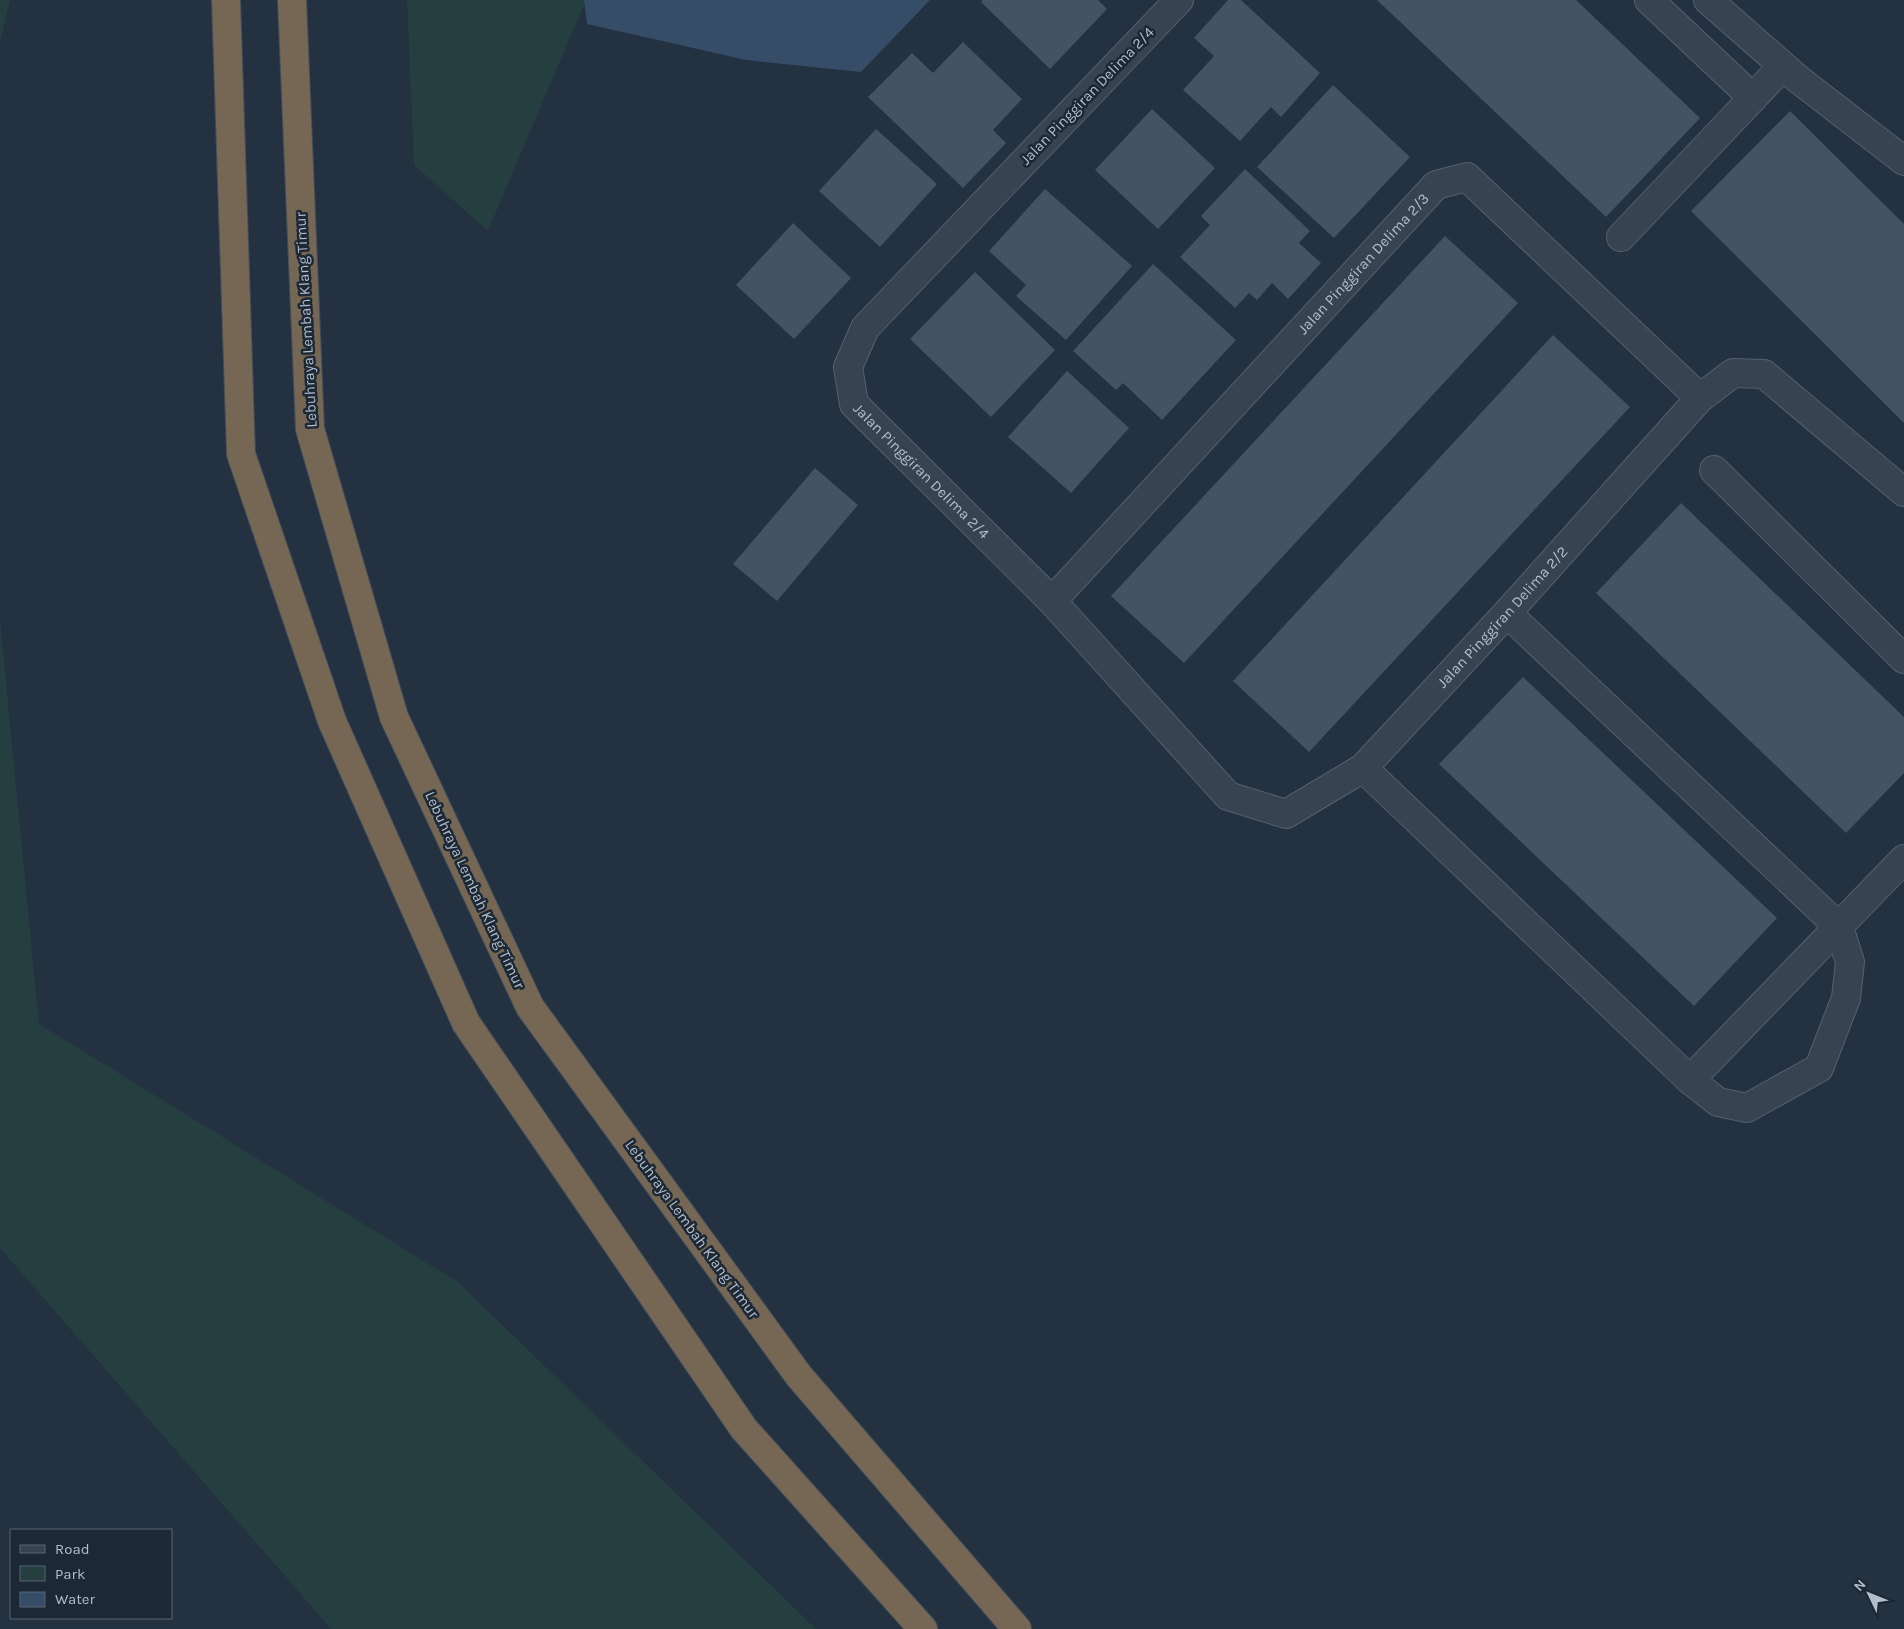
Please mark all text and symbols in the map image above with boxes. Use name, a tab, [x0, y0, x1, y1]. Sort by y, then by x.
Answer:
street label: Jalan Pinggiran Delima 2/4	[1016, 23, 1158, 169]
street label: Jalan Pinggiran Delima 2/3	[1294, 190, 1433, 338]
street label: Lebuhraya Lembah Klang Timur	[291, 211, 321, 428]
street label: Jalan Pinggiran Delima 2/4	[849, 399, 994, 543]
street label: Jalan Pinggiran Delima 2/2	[1433, 543, 1571, 691]
street label: Lebuhraya Lembah Klang Timur	[421, 788, 529, 992]
street label: Lebuhraya Lembah Klang Timur	[621, 1136, 763, 1322]
legend	[10, 1529, 172, 1619]
text: Road	[55, 1540, 90, 1558]
text: Park	[55, 1565, 85, 1583]
north arrow	[1844, 1569, 1894, 1619]
text: N	[1850, 1576, 1870, 1595]
text: Water	[55, 1590, 96, 1608]

